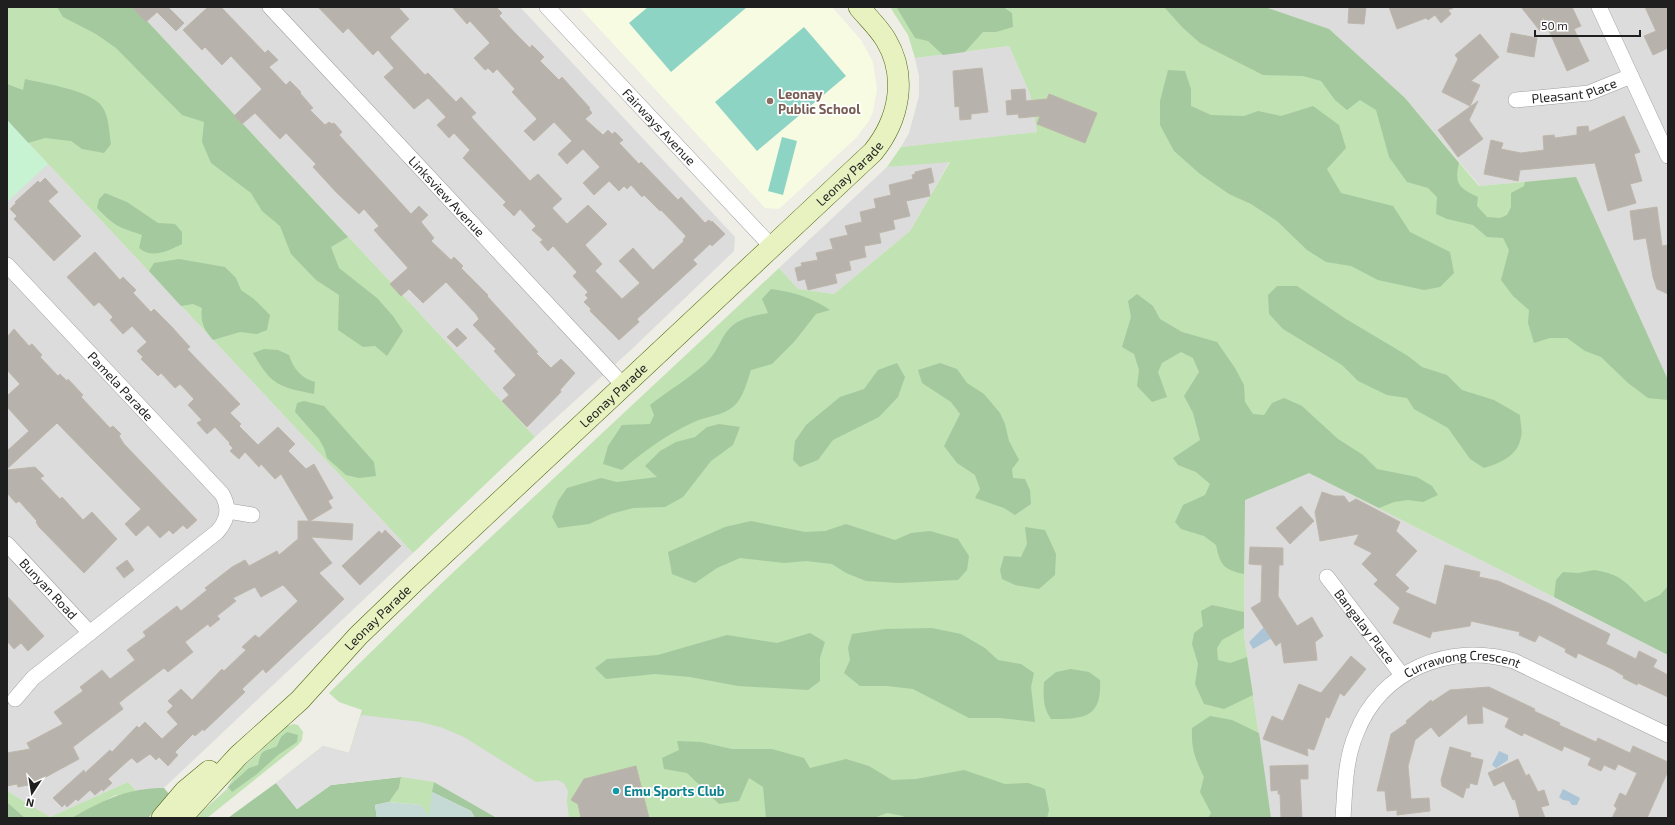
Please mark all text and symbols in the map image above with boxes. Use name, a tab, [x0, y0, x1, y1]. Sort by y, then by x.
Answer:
scale bar	[1535, 12, 1640, 38]
text: 50 m	[1541, 18, 1568, 32]
street label: Pleasant Place	[1531, 75, 1619, 106]
street label: Fairways Avenue	[619, 85, 699, 169]
place label: Leonay Public School	[778, 86, 861, 117]
marker: Leonay Public School	[765, 96, 775, 106]
street label: Leonay Parade	[813, 138, 886, 209]
street label: Linksview Avenue	[405, 153, 488, 240]
street label: Pamela Parade	[84, 348, 157, 424]
street label: Leonay Parade	[576, 360, 650, 431]
street label: Bunyan Road	[16, 555, 81, 622]
street label: Leonay Parade	[341, 581, 414, 654]
street label: Bangalay Place	[1331, 586, 1398, 667]
street label: Currawong Crescent	[1401, 647, 1524, 681]
north arrow	[12, 773, 52, 813]
place label: Emu Sports Club	[624, 783, 725, 799]
marker: Emu Sports Club	[611, 786, 621, 796]
text: N	[25, 796, 35, 810]

